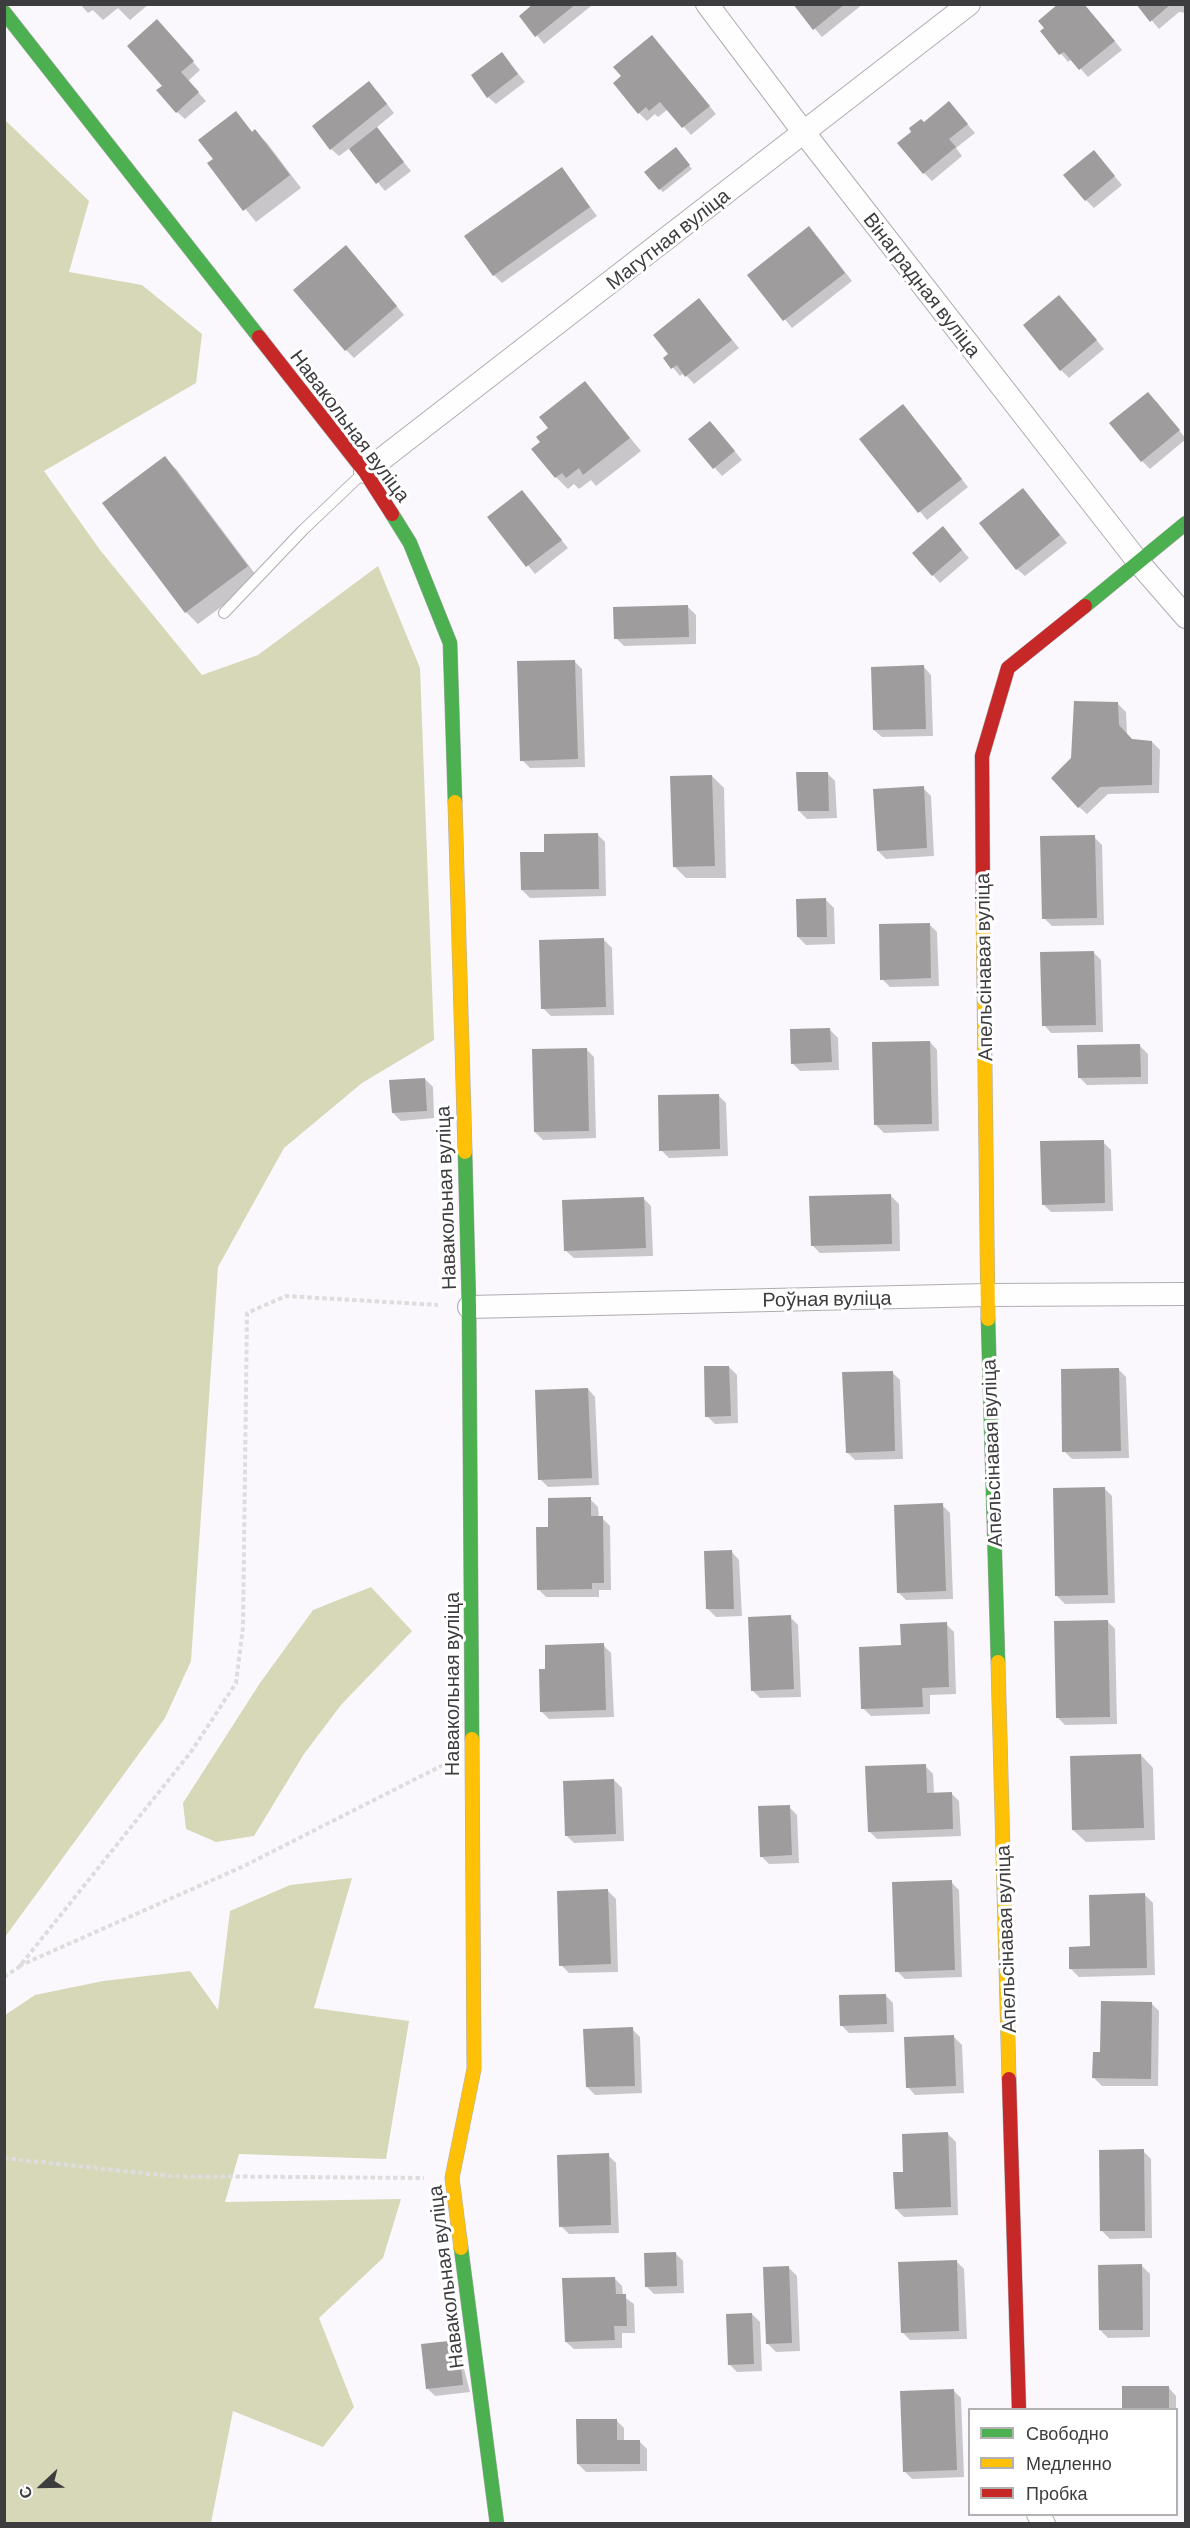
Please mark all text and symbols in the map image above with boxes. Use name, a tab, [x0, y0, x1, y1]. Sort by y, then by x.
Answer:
street label: Магутная вуліца	[602, 183, 734, 295]
street label: Вінаградная вуліца	[858, 208, 986, 362]
street label: Навакольная вуліца	[285, 345, 415, 507]
street label: Апельсінавая вуліца	[970, 873, 998, 1061]
street label: Навакольная вуліца	[431, 1106, 461, 1290]
street label: Роўная вуліца	[762, 1286, 892, 1312]
street label: Апельсінавая вуліца	[977, 1359, 1007, 1547]
street label: Навакольная вуліца	[440, 1592, 464, 1776]
street label: Апельсінавая вуліца	[991, 1845, 1021, 2033]
street label: Навакольная вуліца	[423, 2184, 469, 2370]
legend	[968, 2408, 1178, 2516]
text: Свободно	[1026, 2422, 1109, 2444]
text: Медленно	[1026, 2452, 1112, 2474]
north arrow	[12, 2456, 72, 2516]
text: Пробка	[1026, 2482, 1088, 2504]
text: С	[14, 2484, 36, 2502]

